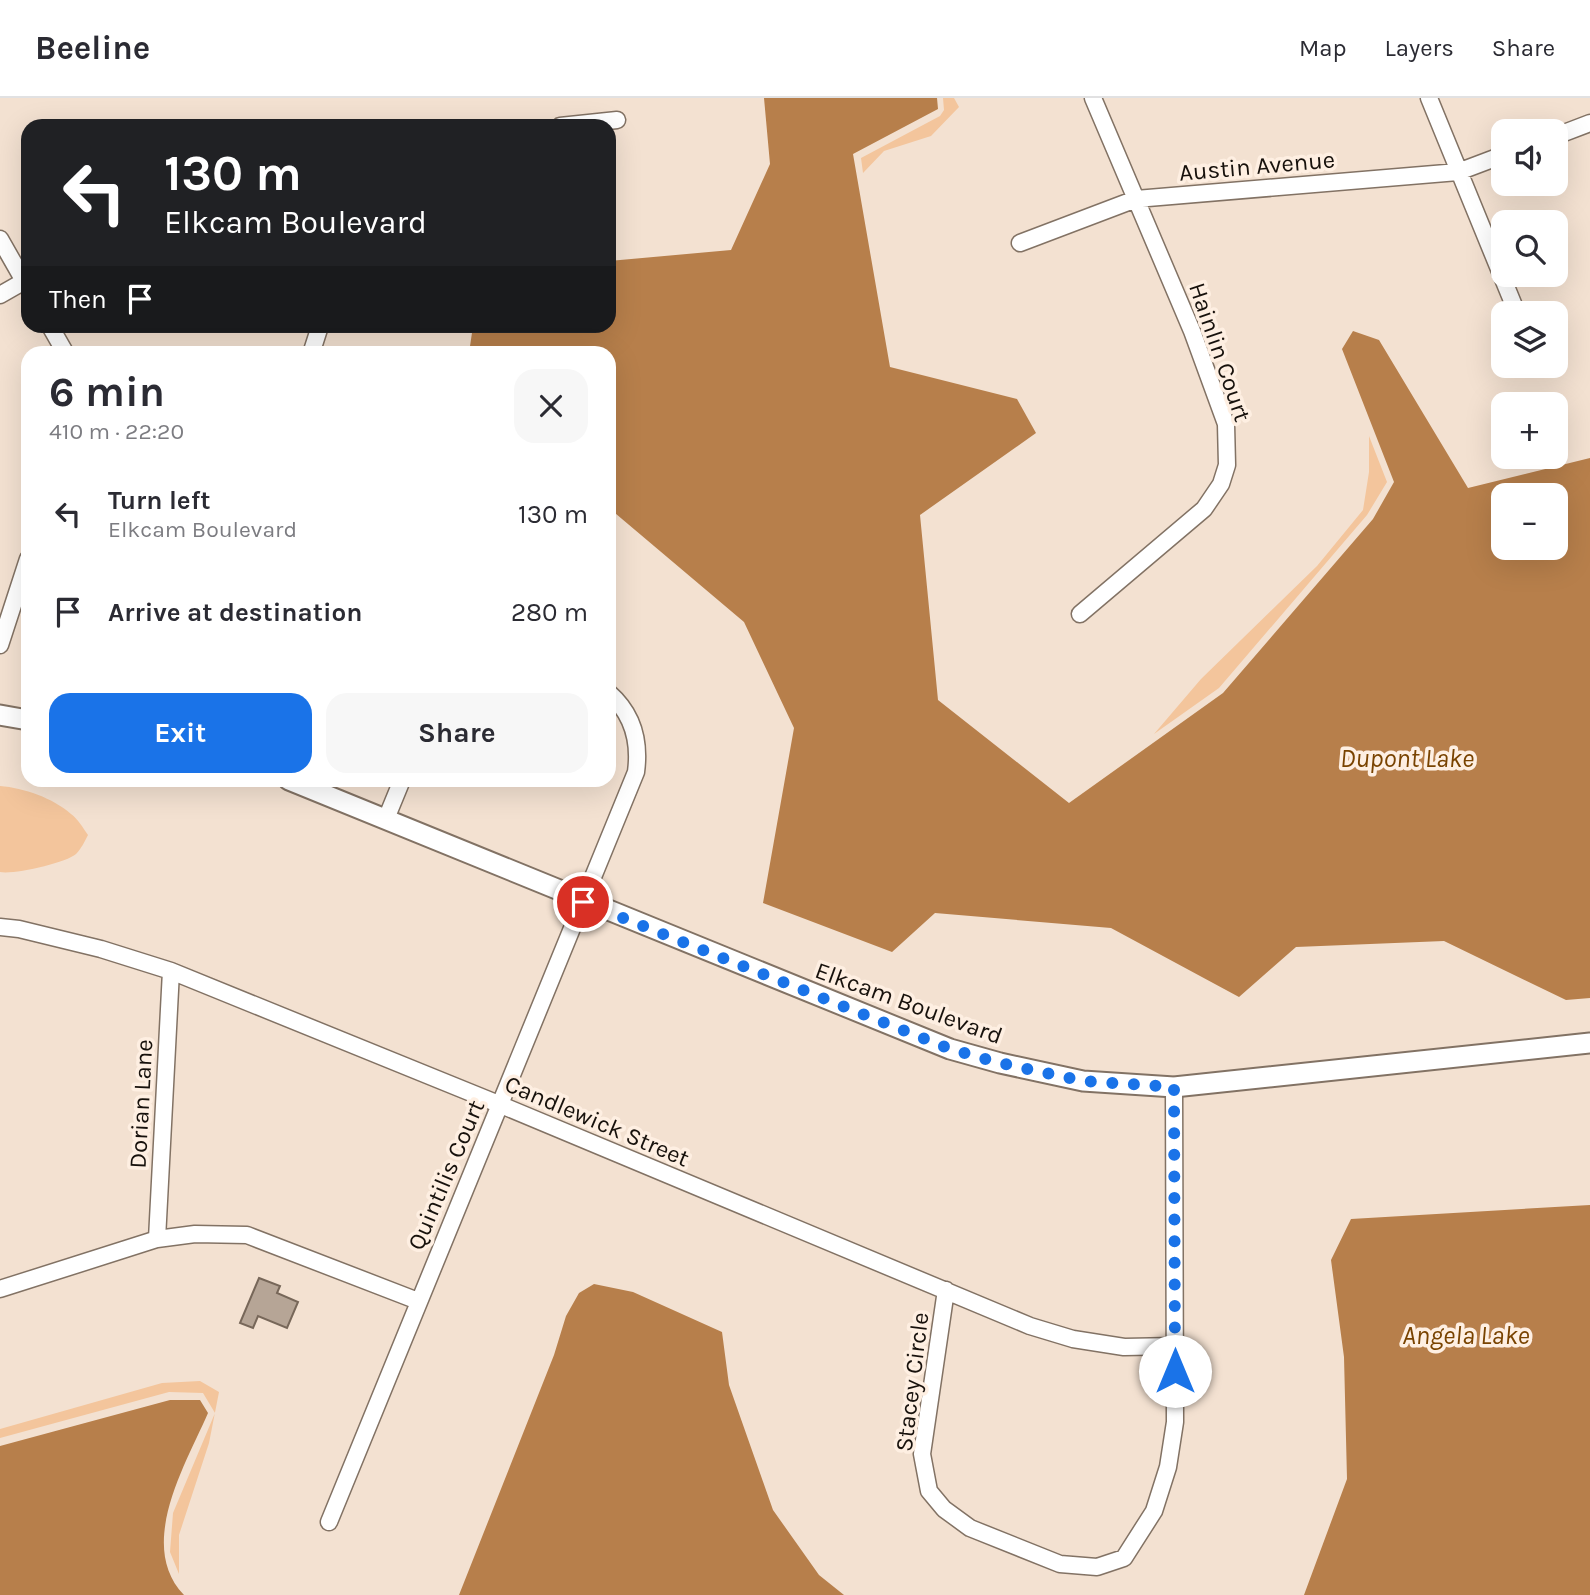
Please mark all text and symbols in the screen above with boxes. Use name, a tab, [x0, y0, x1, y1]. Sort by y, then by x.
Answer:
text: Beeline	[35, 29, 150, 67]
text: Map	[1299, 34, 1347, 62]
text: Layers	[1385, 34, 1454, 62]
text: Share	[1492, 34, 1555, 62]
map controls	[1491, 119, 1568, 560]
button: sound	[1491, 119, 1568, 196]
text: 130 m	[164, 145, 302, 202]
street label: Austin Avenue	[1178, 145, 1336, 187]
icon: left	[49, 147, 140, 238]
text: Elkcam Boulevard	[164, 204, 427, 241]
button: search	[1491, 210, 1568, 287]
street label: Hainlin Court	[1183, 279, 1257, 425]
icon: arrive	[121, 280, 159, 318]
text: Then	[49, 284, 107, 315]
button: layers	[1491, 301, 1568, 378]
text: 6 min	[49, 367, 165, 417]
button: close	[514, 369, 588, 443]
button: +	[1491, 392, 1568, 469]
text: 410 m · 22:20	[49, 418, 184, 445]
button: −	[1491, 483, 1568, 560]
text: Turn left	[108, 485, 210, 516]
icon: left	[49, 495, 87, 533]
text: 130 m	[518, 499, 588, 530]
text: Elkcam Boulevard	[108, 516, 297, 543]
icon: arrive	[49, 593, 87, 631]
text: Arrive at destination	[108, 597, 362, 628]
text: 280 m	[511, 597, 588, 628]
button: Exit	[49, 693, 312, 773]
button: Share	[326, 693, 588, 773]
water label: Dupont Lake	[1340, 743, 1474, 774]
pin	[553, 872, 613, 932]
icon: arrive	[564, 883, 602, 921]
street label: Elkcam Boulevard	[812, 956, 1006, 1050]
street label: Dorian Lane	[124, 1039, 158, 1169]
street label: Candlewick Street	[501, 1069, 693, 1173]
street label: Quintilis Court	[402, 1096, 490, 1254]
street label: Stacey Circle	[890, 1311, 934, 1453]
water label: Angela Lake	[1402, 1320, 1530, 1351]
position arrow	[1138, 1334, 1212, 1408]

